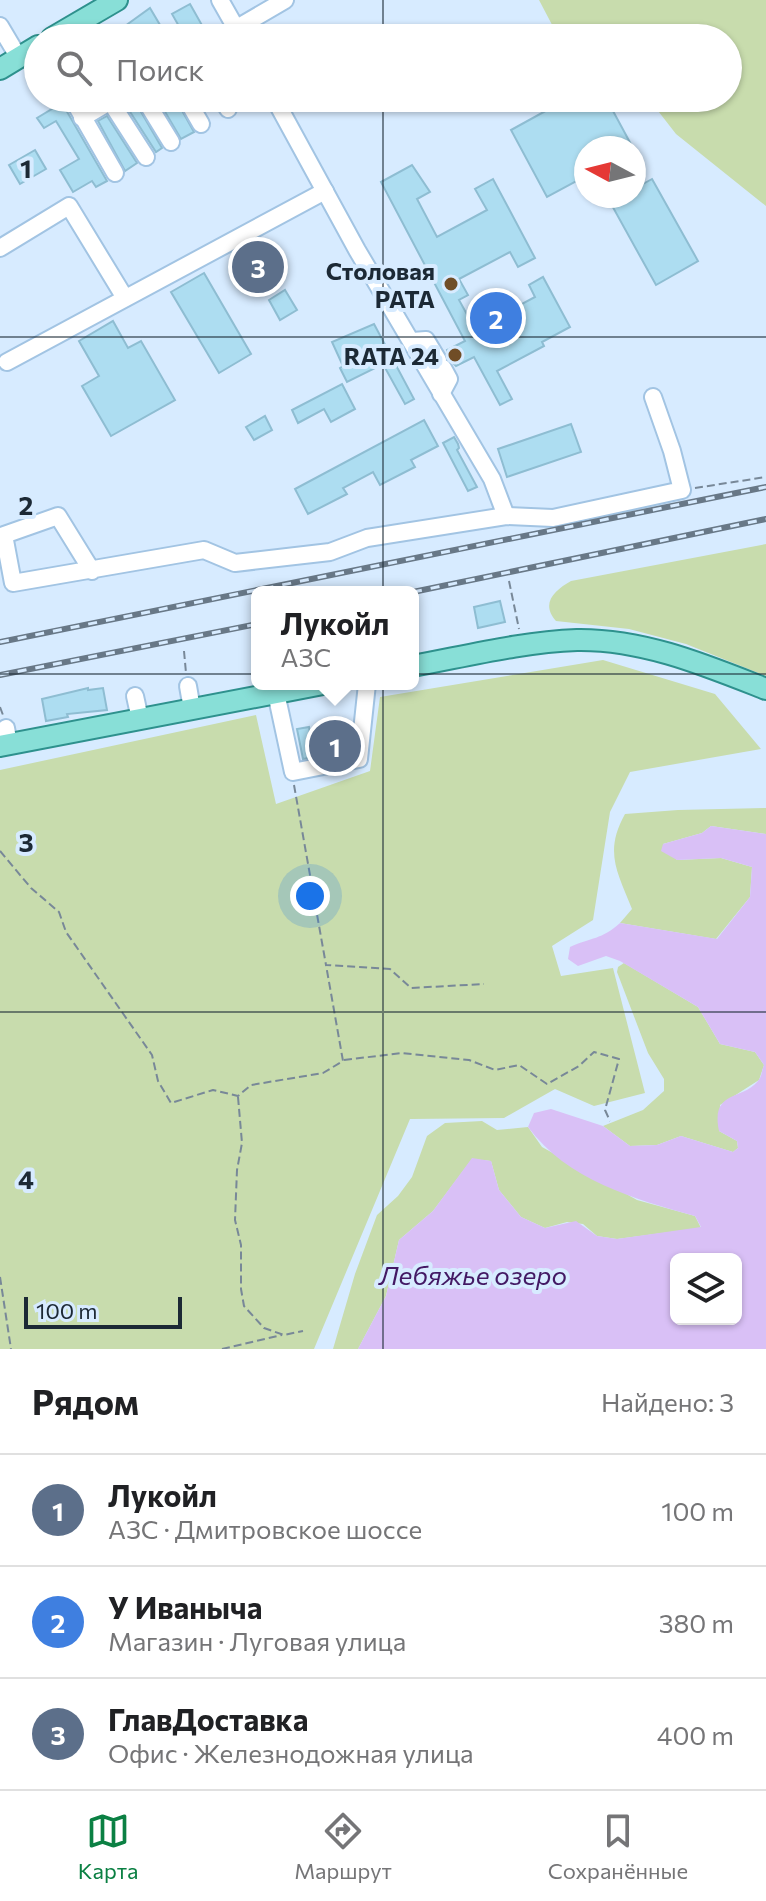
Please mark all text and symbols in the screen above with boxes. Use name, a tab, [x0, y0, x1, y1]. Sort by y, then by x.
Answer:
search box	[24, 24, 742, 112]
icon: search	[52, 46, 96, 90]
text: Поиск	[116, 50, 204, 87]
north arrow	[574, 136, 646, 208]
text: 1	[20, 152, 32, 183]
pin: 3	[232, 237, 284, 297]
place label: Столовая РАТА	[326, 256, 435, 313]
marker: Столовая РАТА	[442, 275, 460, 293]
pin: 2	[470, 288, 522, 348]
place label: RATA 24	[344, 341, 439, 370]
marker: RATA 24	[446, 346, 464, 364]
text: 2	[19, 489, 33, 520]
popup	[251, 586, 419, 690]
text: Лукойл	[281, 604, 389, 641]
text: АЗС	[281, 641, 331, 672]
pin: 1	[309, 716, 361, 776]
text: 3	[18, 826, 34, 857]
your location	[290, 876, 330, 916]
text: 4	[18, 1163, 34, 1194]
map controls	[670, 1253, 742, 1325]
button: layers	[670, 1253, 742, 1325]
water label: Лебяжье озеро	[378, 1259, 567, 1290]
scale bar	[24, 1293, 182, 1329]
text: 100 m	[36, 1297, 98, 1324]
text: Рядом	[32, 1380, 139, 1422]
text: Найдено: 3	[601, 1386, 734, 1417]
text: Лукойл	[108, 1476, 217, 1513]
text: 1	[52, 1495, 64, 1526]
text: 100 m	[661, 1495, 734, 1526]
text: АЗС · Дмитровское шоссе	[108, 1513, 422, 1544]
text: У Иваныча	[108, 1588, 262, 1625]
text: 2	[51, 1607, 65, 1638]
text: 380 m	[659, 1607, 734, 1638]
text: Магазин · Луговая улица	[108, 1625, 406, 1656]
text: ГлавДоставка	[108, 1700, 308, 1737]
text: 3	[50, 1719, 66, 1750]
text: 400 m	[657, 1719, 734, 1750]
text: Офис · Железнодожная улица	[108, 1737, 474, 1768]
tab: Карта	[78, 1809, 139, 1884]
tab: Маршрут	[294, 1809, 392, 1884]
tab: Сохранённые	[548, 1809, 688, 1884]

